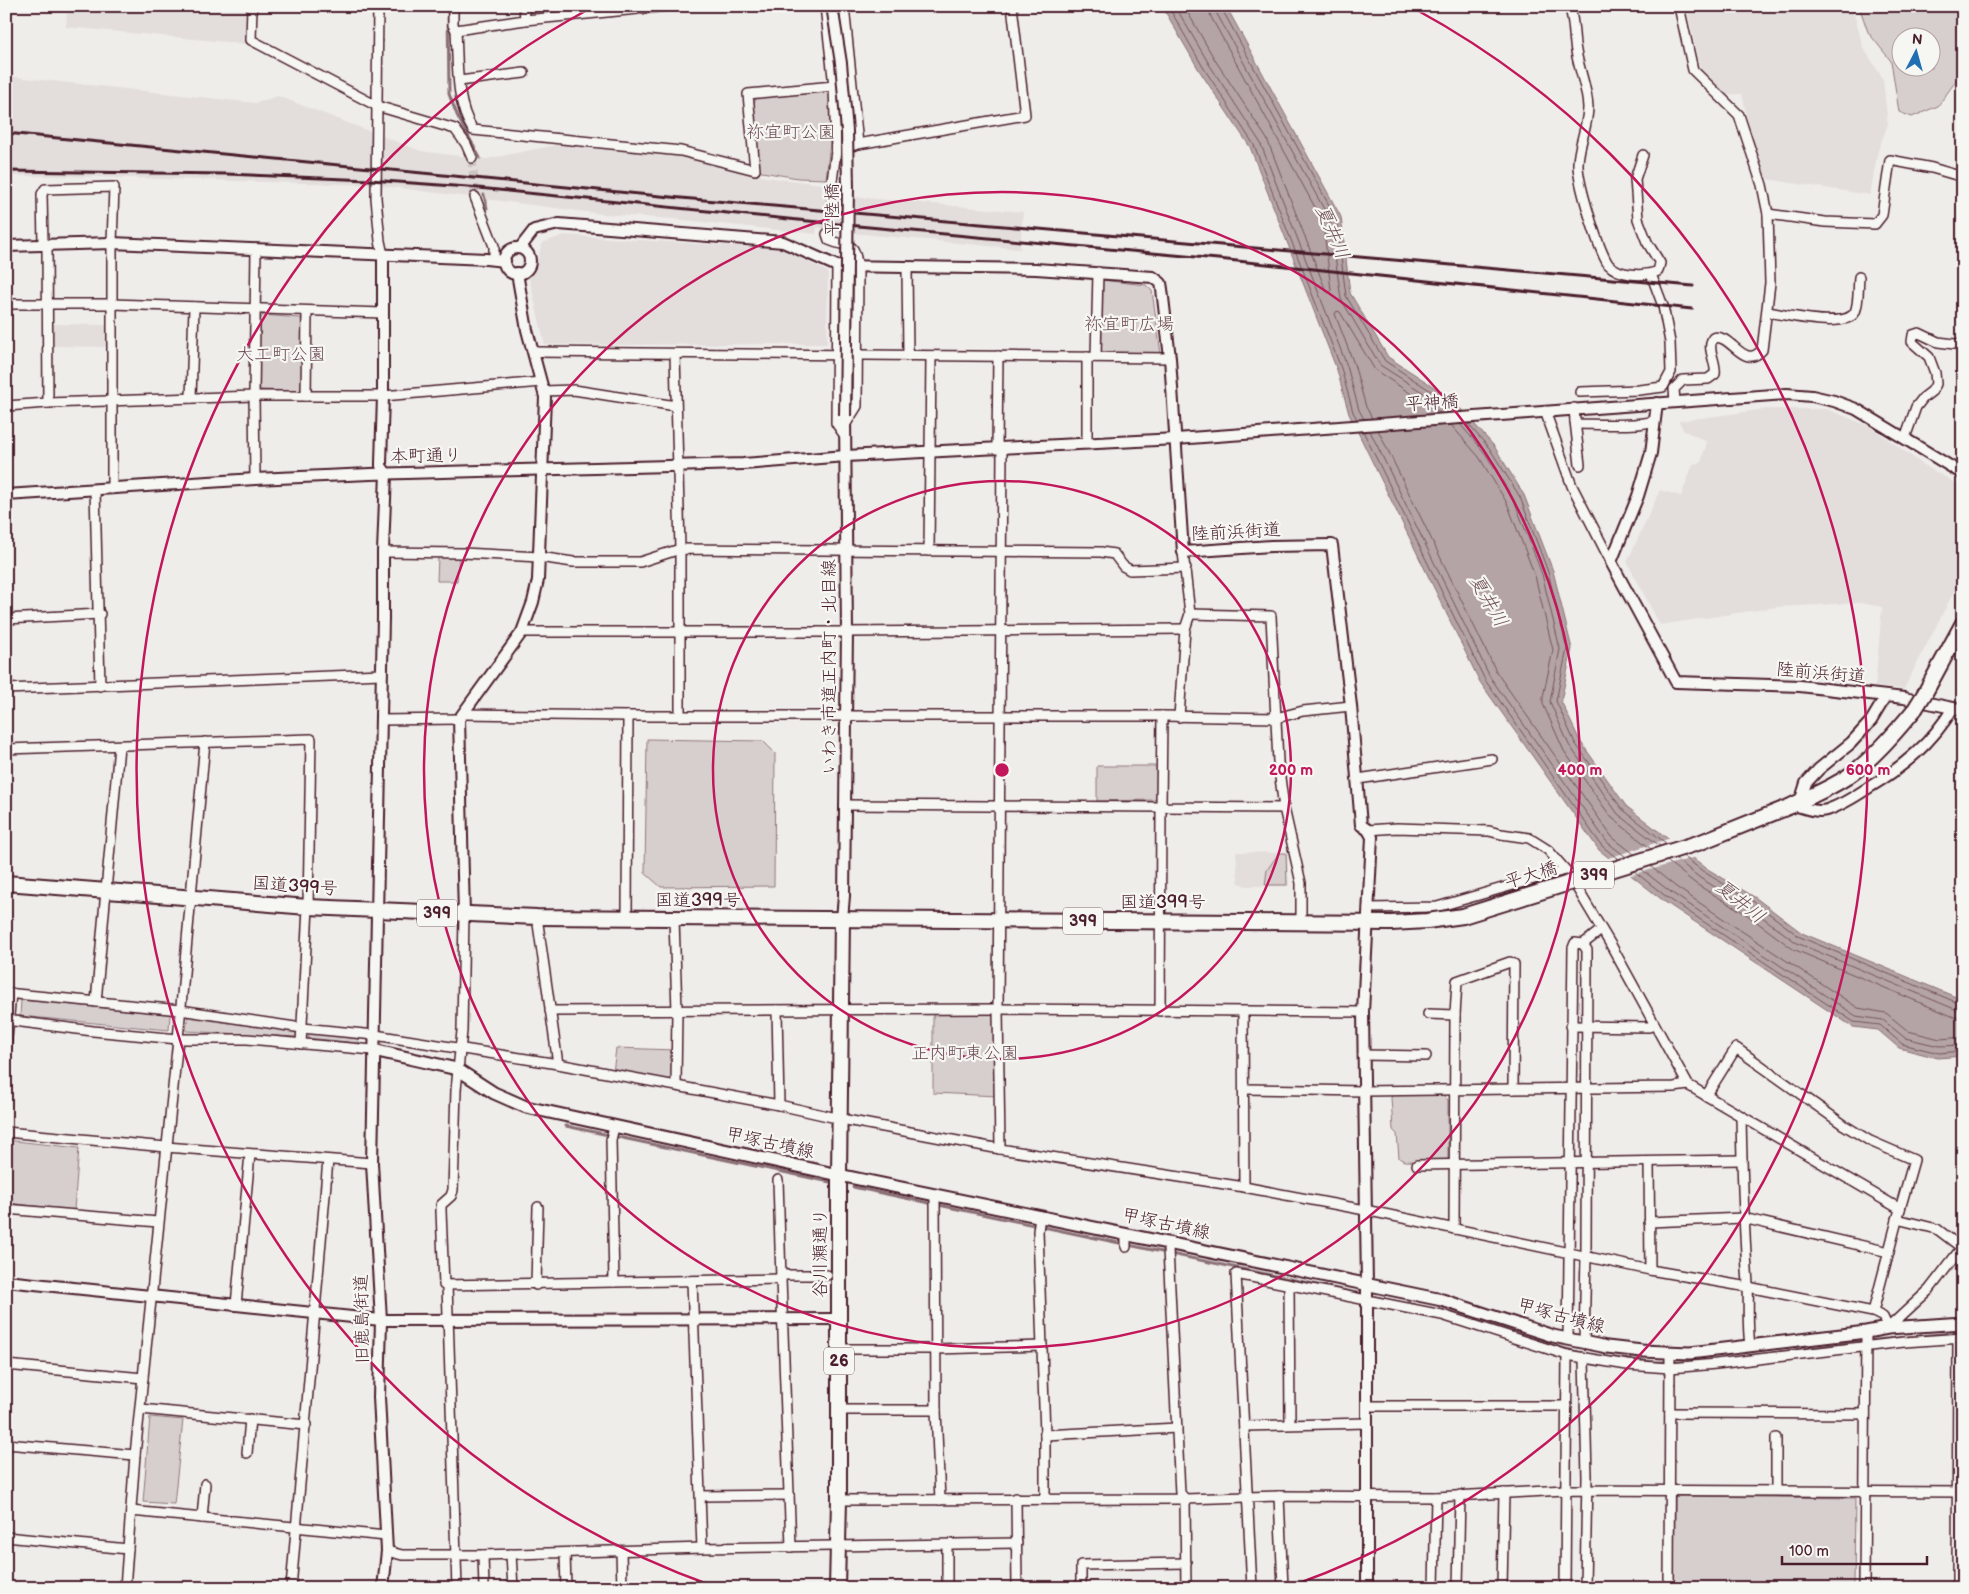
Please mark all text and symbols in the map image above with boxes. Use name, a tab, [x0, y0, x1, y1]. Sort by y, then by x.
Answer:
north arrow	[1892, 28, 1942, 78]
text: N	[1911, 31, 1923, 49]
park label: 祢宜町公園	[746, 122, 836, 143]
street label: 平陸橋	[822, 183, 843, 237]
water label: 夏井川	[1310, 201, 1354, 263]
park label: 祢宜町広場	[1084, 314, 1174, 335]
park label: 大工町公園	[236, 344, 326, 365]
street label: 平神橋	[1404, 391, 1460, 415]
street label: 本町通り	[390, 445, 462, 467]
street label: 陸前浜街道	[1191, 519, 1281, 545]
street label: いわき市道正内町・北目線	[819, 559, 840, 775]
water label: 夏井川	[1464, 571, 1512, 631]
street label: 陸前浜街道	[1775, 659, 1867, 687]
centre of rings	[993, 761, 1011, 779]
text: 200 m	[1269, 761, 1313, 780]
text: 400 m	[1558, 761, 1602, 780]
text: 600 m	[1846, 761, 1891, 780]
street label: 平大橋	[1502, 857, 1560, 893]
road number: 399	[1574, 862, 1614, 888]
street label: 国道399号	[251, 873, 339, 899]
water label: 夏井川	[1711, 875, 1769, 929]
street label: 国道399号	[655, 890, 741, 911]
street label: 国道399号	[1120, 892, 1206, 913]
road number: 399	[417, 900, 457, 926]
road number: 399	[1063, 908, 1103, 934]
park label: 正内町東公園	[911, 1043, 1019, 1064]
street label: 甲塚古墳線	[724, 1123, 816, 1163]
street label: 甲塚古墳線	[1120, 1204, 1212, 1244]
street label: 谷川瀬通り	[810, 1208, 831, 1298]
street label: 旧鹿島街道	[351, 1274, 373, 1364]
street label: 甲塚古墳線	[1515, 1294, 1607, 1338]
road number: 26	[824, 1348, 854, 1374]
scale bar	[1782, 1534, 1926, 1566]
text: 100 m	[1789, 1542, 1829, 1561]

